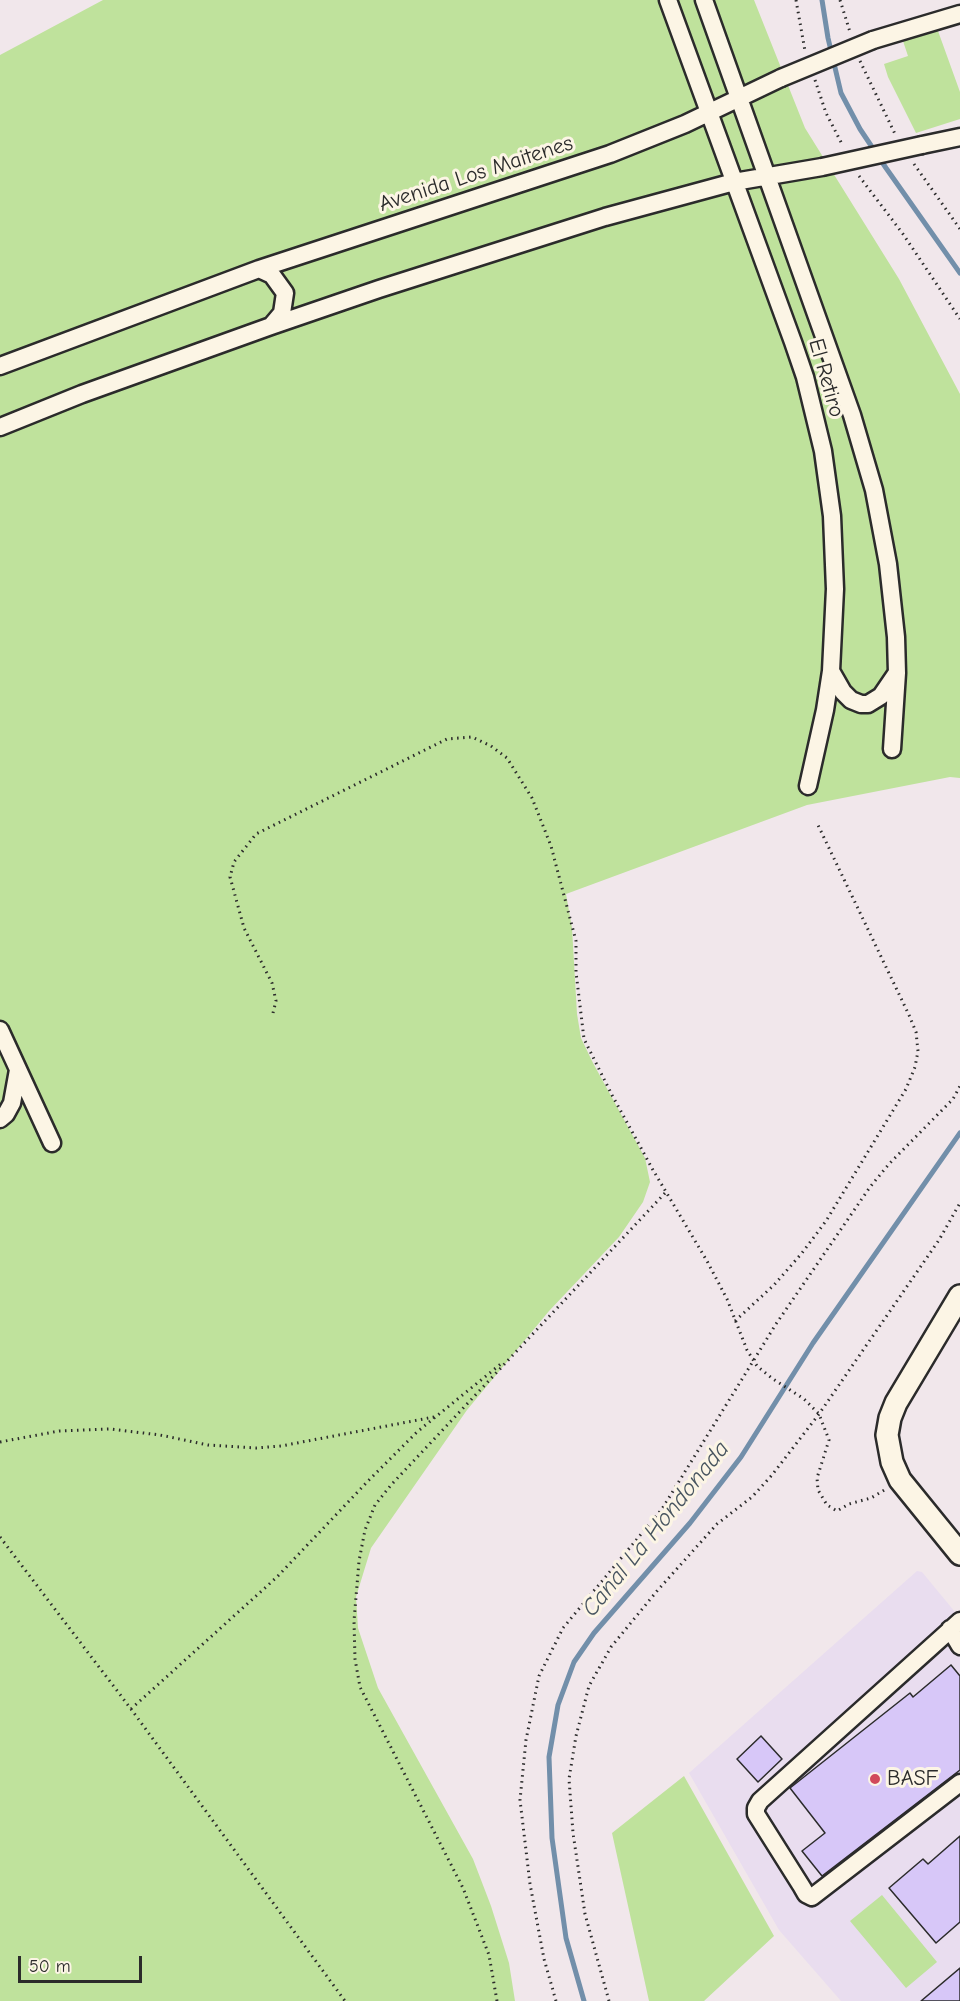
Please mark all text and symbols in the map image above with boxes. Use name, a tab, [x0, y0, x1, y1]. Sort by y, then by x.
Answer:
street label: Avenida Los Maitenes	[376, 130, 576, 218]
street label: El Retiro	[802, 336, 850, 420]
water label: Canal La Hondonada	[576, 1435, 736, 1623]
place label: BASF	[887, 1766, 938, 1792]
marker: BASF	[868, 1772, 882, 1786]
scale bar	[21, 1944, 146, 1982]
text: 50 m	[29, 1956, 71, 1977]

